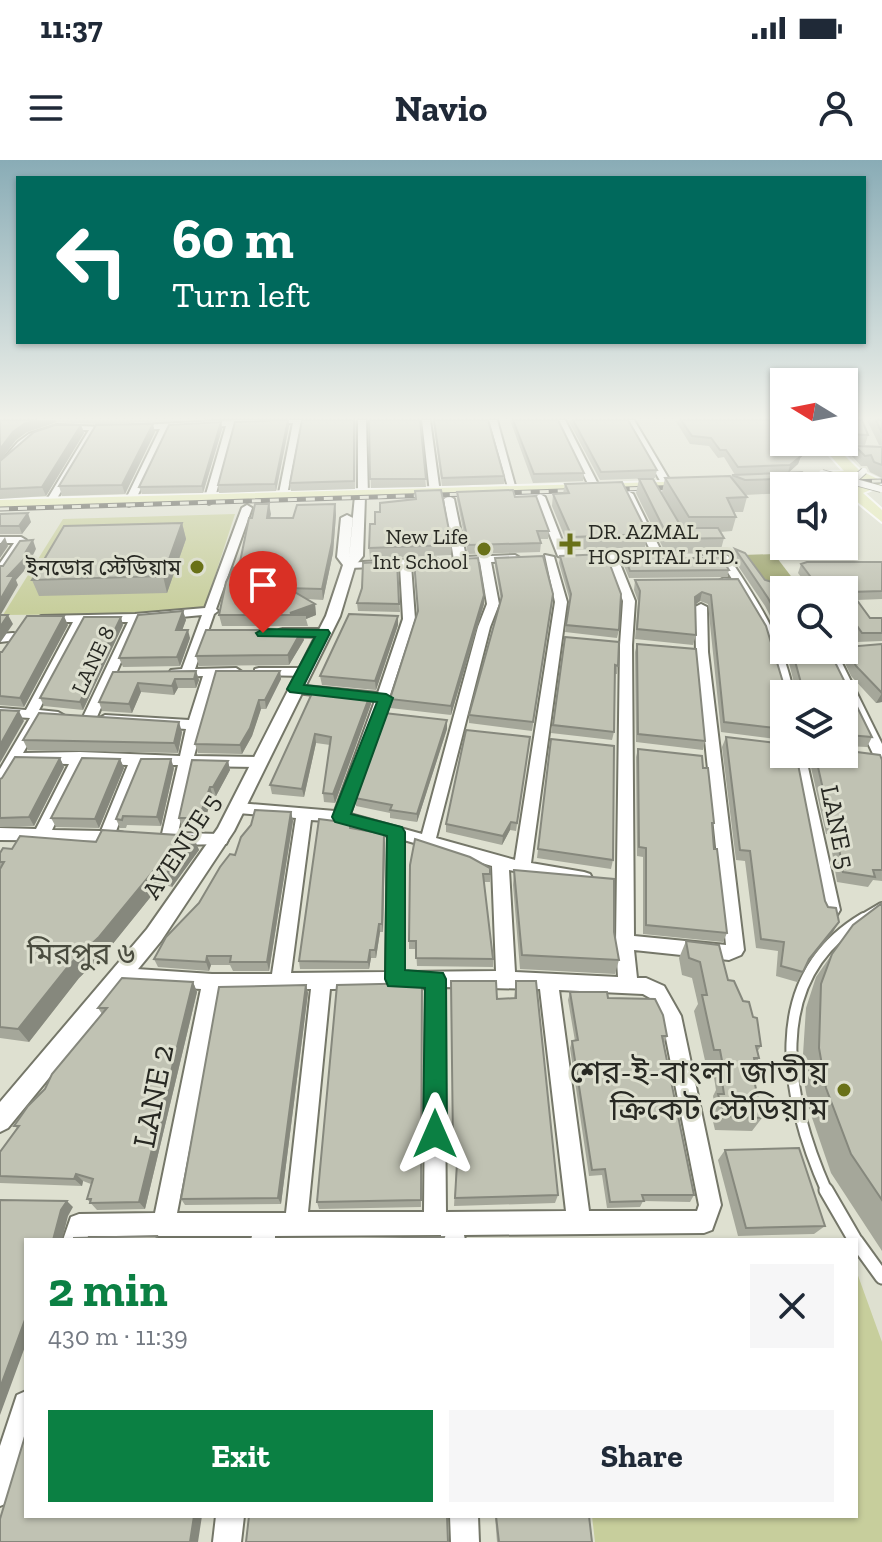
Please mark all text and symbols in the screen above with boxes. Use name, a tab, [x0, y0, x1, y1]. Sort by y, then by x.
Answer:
text: 11:37	[40, 10, 103, 46]
icon: menu	[24, 86, 68, 130]
icon: person	[814, 86, 858, 130]
text: Navio	[395, 87, 487, 130]
text: 60 m	[172, 205, 294, 272]
icon: left	[40, 208, 144, 312]
text: Turn left	[172, 273, 310, 316]
north arrow	[770, 368, 858, 456]
map controls	[770, 368, 858, 768]
button: sound	[770, 472, 858, 560]
place label: DR. AZMAL HOSPITAL LTD.	[588, 518, 739, 570]
place label: New Life Int School	[373, 523, 468, 575]
marker: DR. AZMAL HOSPITAL LTD.	[559, 533, 581, 555]
marker: New Life Int School	[475, 540, 493, 558]
pin	[229, 551, 297, 633]
place label: ইনডোর স্টেডিয়াম	[25, 554, 182, 581]
marker: ইনডোর স্টেডিয়াম	[188, 558, 206, 576]
icon: arrive	[241, 563, 285, 607]
button: search	[770, 576, 858, 664]
street label: LANE 8	[65, 622, 121, 698]
button: layers	[770, 680, 858, 768]
street label: LANE 5	[814, 782, 862, 872]
street label: AVENUE 5	[135, 787, 227, 905]
district label: মিরপুর ৬	[26, 936, 135, 972]
street label: LANE 2	[124, 1041, 182, 1151]
place label: শের-ই-বাংলা জাতীয় ক্রিকেট স্টেডিয়াম	[569, 1053, 829, 1128]
marker: শের-ই-বাংলা জাতীয় ক্রিকেট স্টেডিয়াম	[835, 1081, 853, 1099]
position arrow	[393, 1092, 477, 1176]
text: 2 min	[48, 1261, 168, 1318]
button: close	[750, 1264, 834, 1348]
text: 430 m · 11:39	[48, 1320, 188, 1352]
button: Exit	[48, 1410, 433, 1502]
button: Share	[449, 1410, 834, 1502]

